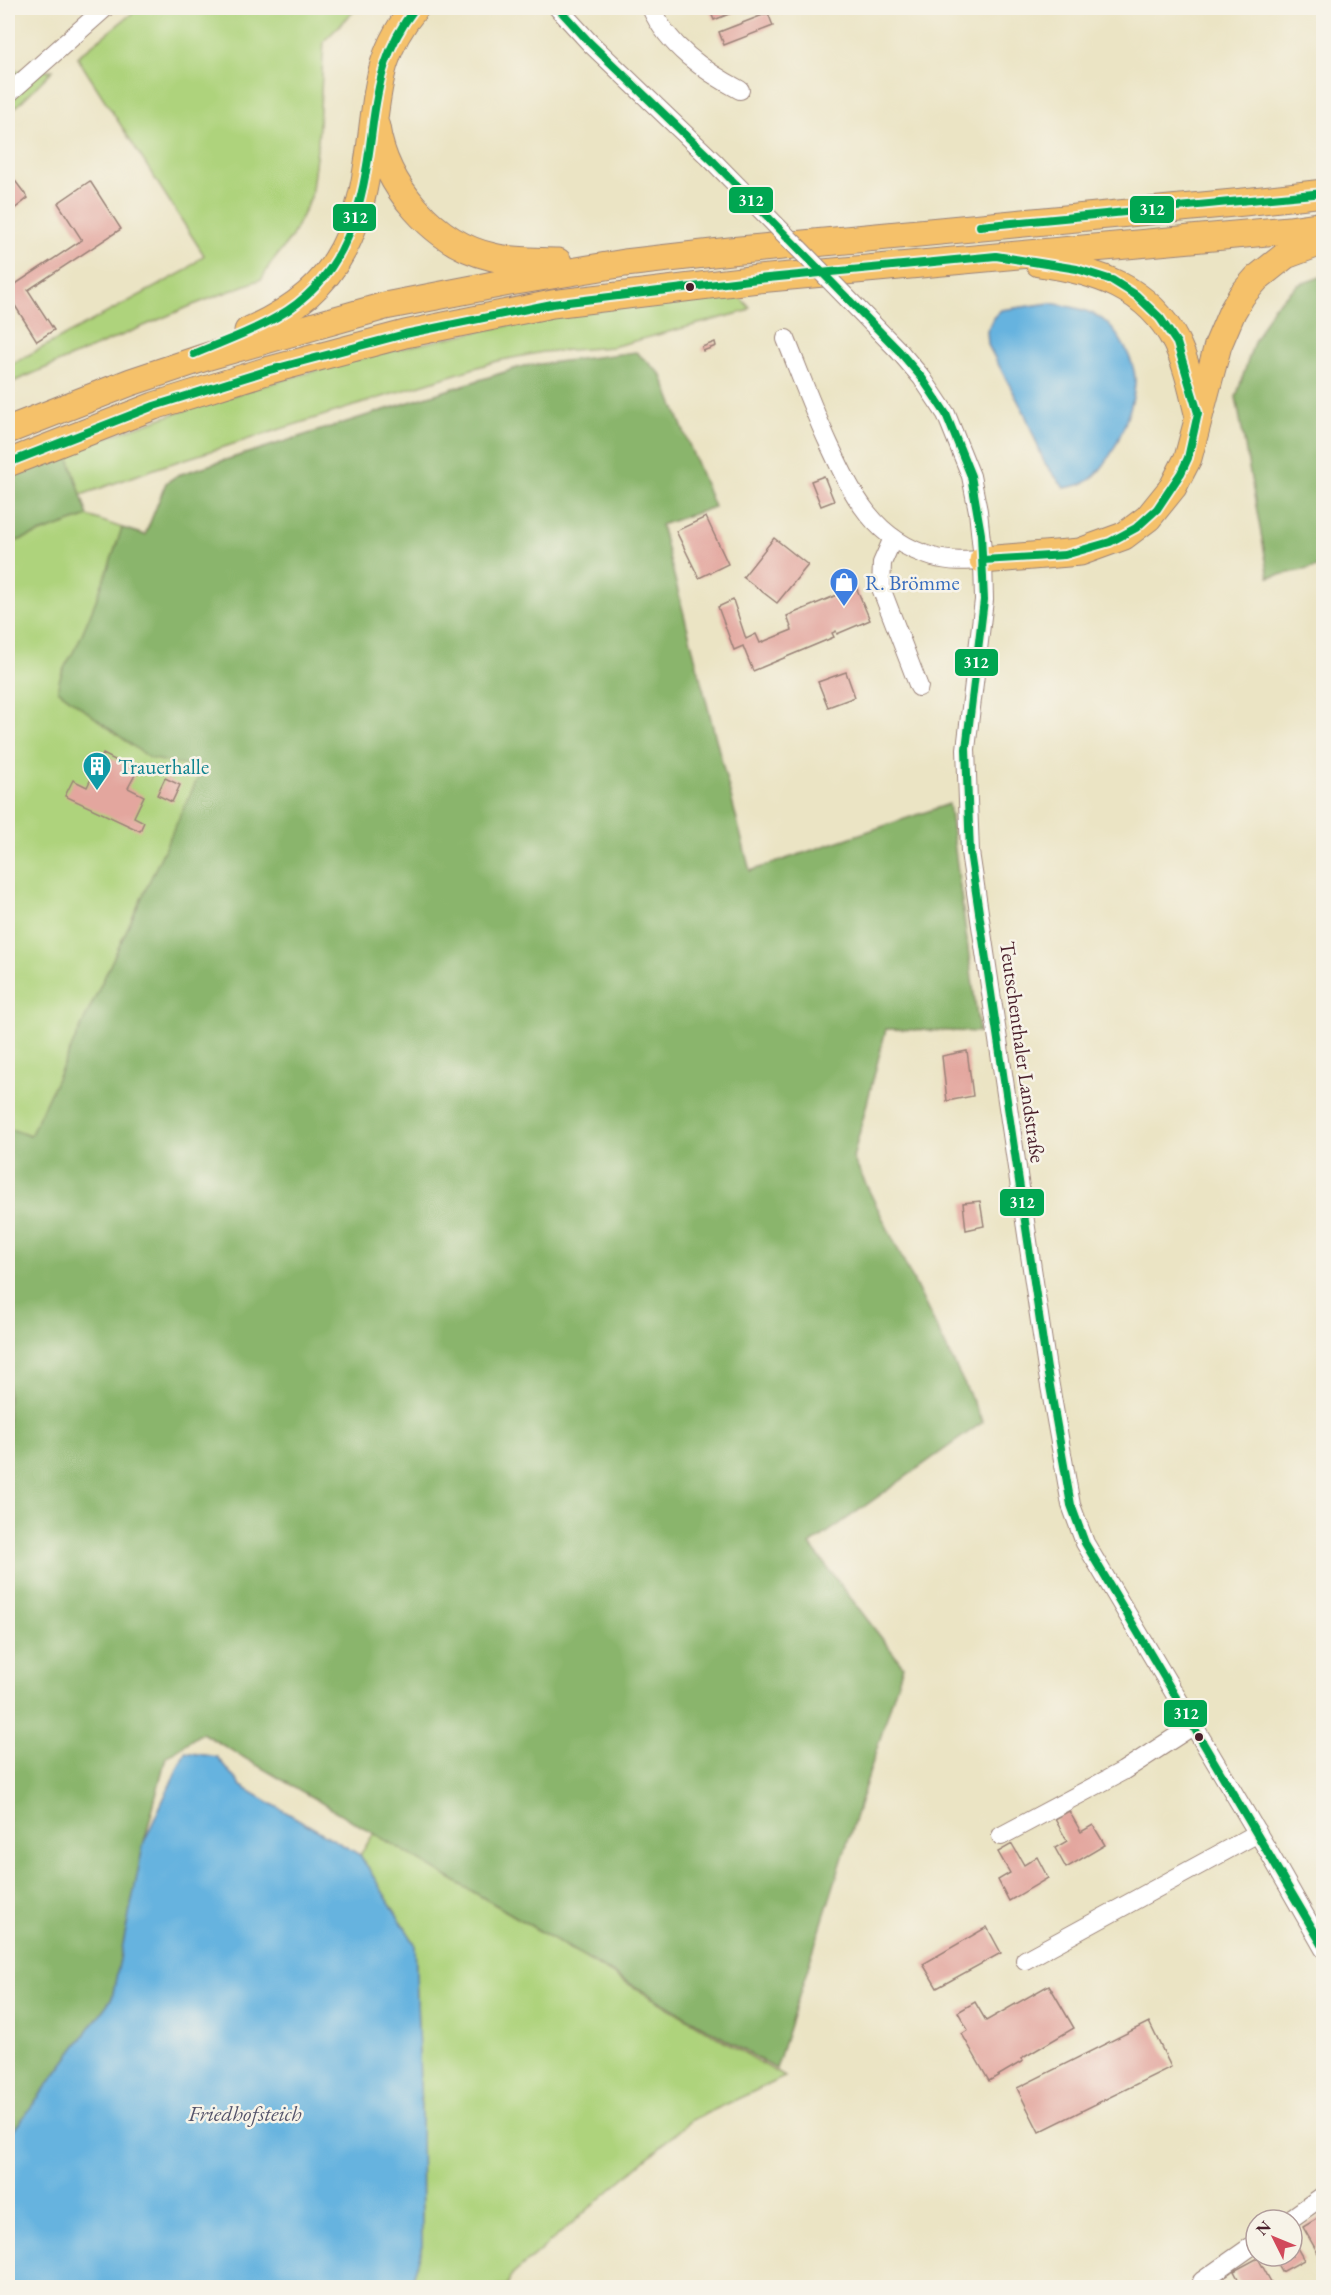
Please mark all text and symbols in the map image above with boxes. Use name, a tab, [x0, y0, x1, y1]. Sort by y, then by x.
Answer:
line badge: 312	[728, 186, 774, 214]
text: 312	[738, 190, 764, 211]
line badge: 312	[1129, 195, 1175, 224]
text: 312	[1139, 199, 1165, 220]
line badge: 312	[332, 203, 377, 232]
text: 312	[342, 207, 368, 228]
unlabelled marker	[684, 281, 696, 293]
shop icon: R. Brömme	[828, 566, 860, 608]
place label: R. Brömme	[865, 569, 960, 596]
line badge: 312	[954, 648, 999, 677]
text: 312	[963, 652, 989, 673]
building icon: Trauerhalle	[81, 750, 113, 792]
place label: Trauerhalle	[118, 753, 209, 780]
street label: Teutschenthaler Landstraße	[994, 940, 1052, 1164]
line badge: 312	[999, 1188, 1045, 1217]
text: 312	[1009, 1192, 1035, 1213]
line badge: 312	[1163, 1699, 1208, 1728]
text: 312	[1173, 1703, 1199, 1724]
unlabelled marker	[1193, 1731, 1205, 1743]
water label: Friedhofsteich	[187, 2099, 302, 2128]
north arrow	[1244, 2208, 1304, 2268]
text: N	[1251, 2216, 1276, 2240]

